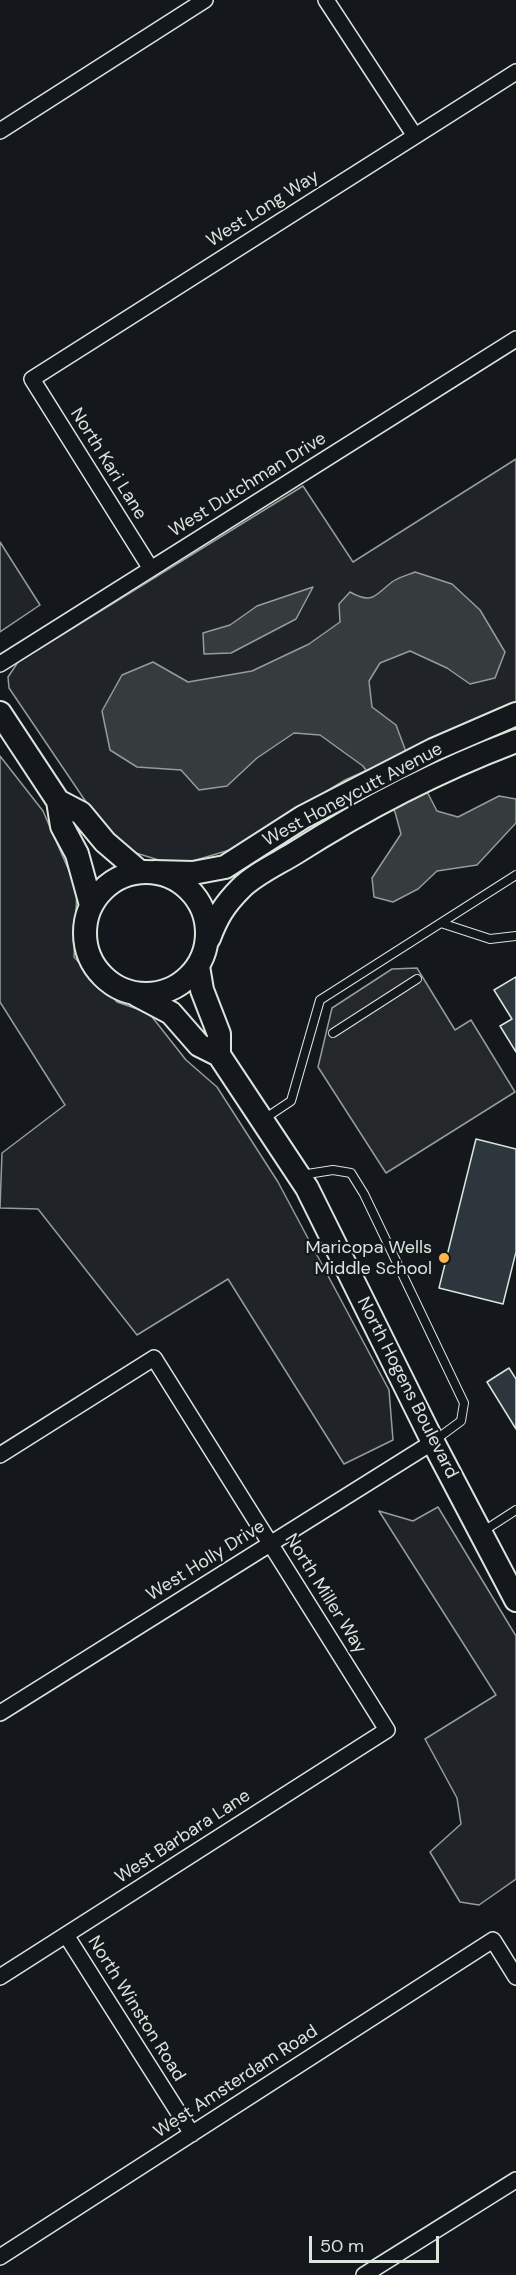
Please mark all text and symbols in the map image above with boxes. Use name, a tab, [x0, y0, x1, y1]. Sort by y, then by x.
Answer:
street label: West Long Way	[203, 166, 323, 252]
street label: North Kari Lane	[65, 404, 151, 524]
street label: West Dutchman Drive	[166, 428, 330, 542]
street label: West Honeycutt Avenue	[260, 738, 446, 852]
place label: Maricopa Wells Middle School	[305, 1237, 432, 1280]
marker: Maricopa Wells Middle School	[437, 1251, 451, 1265]
street label: North Hogens Boulevard	[352, 1294, 462, 1482]
street label: West Holly Drive	[143, 1516, 269, 1606]
street label: North Miller Way	[279, 1530, 371, 1658]
street label: West Barbara Lane	[111, 1785, 255, 1889]
street label: North Winston Road	[83, 1932, 189, 2086]
street label: West Amsterdam Road	[150, 2021, 322, 2143]
scale bar	[312, 2224, 442, 2262]
text: 50 m	[320, 2234, 364, 2258]

